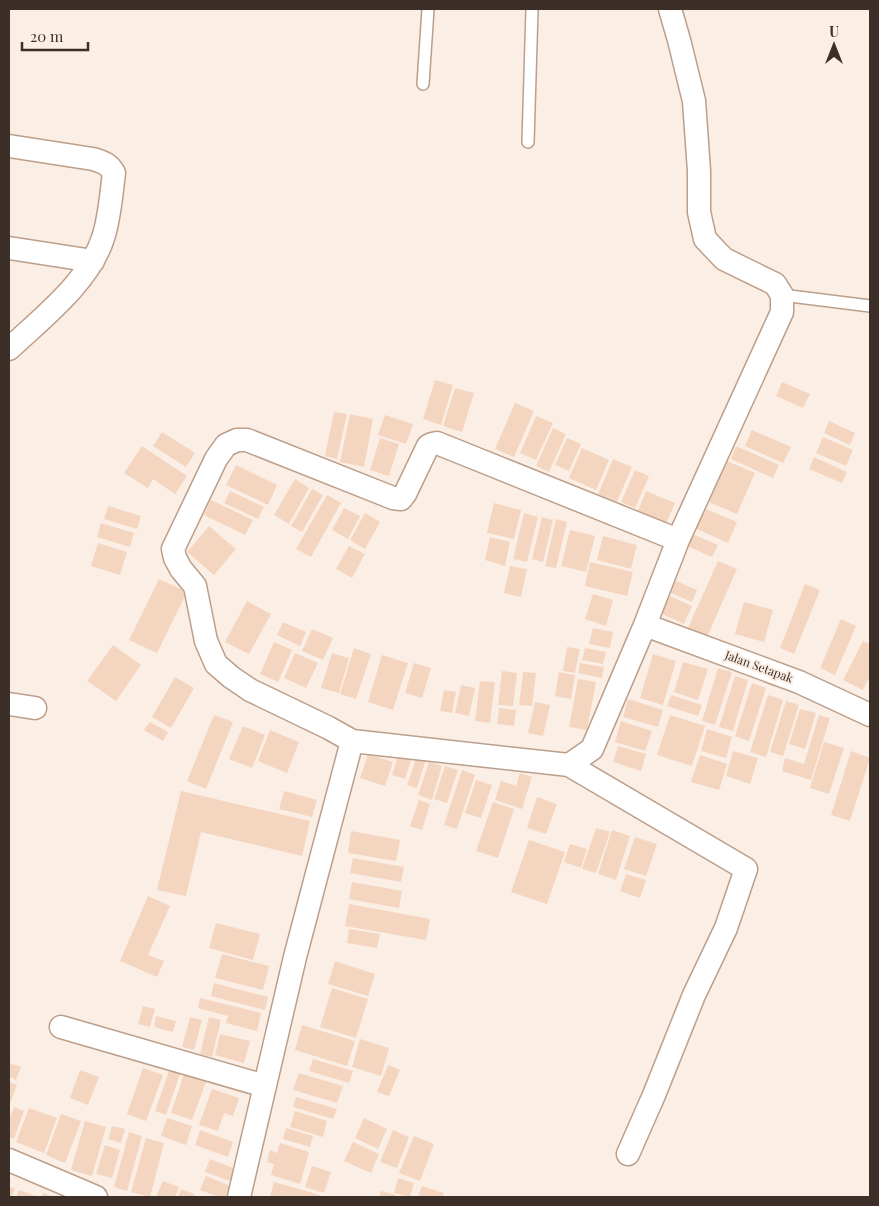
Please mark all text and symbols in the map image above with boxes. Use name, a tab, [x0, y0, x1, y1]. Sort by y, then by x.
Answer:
scale bar	[22, 20, 89, 52]
north arrow	[809, 20, 859, 70]
text: U	[829, 22, 839, 41]
text: 20 m	[30, 26, 64, 46]
street label: Jalan Setapak	[722, 646, 796, 686]

